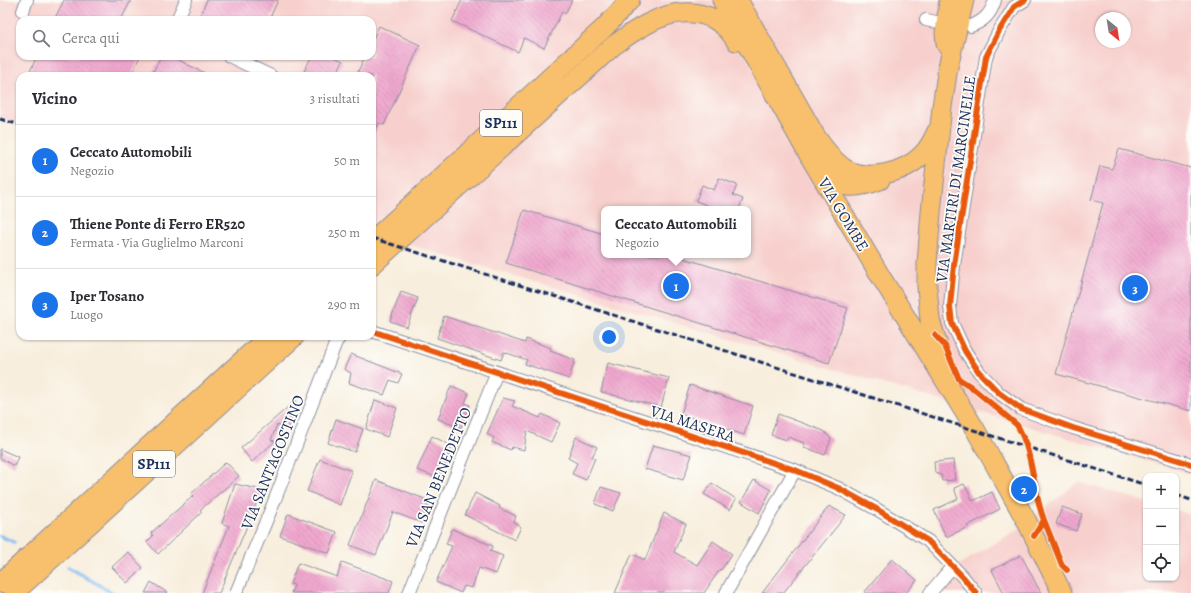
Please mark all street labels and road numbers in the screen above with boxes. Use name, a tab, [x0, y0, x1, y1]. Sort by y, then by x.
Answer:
street label: VIA MARTIRI DI MARCINELLE	[930, 74, 981, 285]
road number: SP111	[480, 110, 522, 136]
street label: VIA GOMBE	[812, 173, 874, 255]
street label: VIA SANT'AGOSTINO	[236, 392, 310, 534]
street label: VIA MASERA	[647, 400, 738, 448]
street label: VIA SAN BENEDETTO	[400, 404, 477, 552]
road number: SP111	[133, 451, 175, 477]

